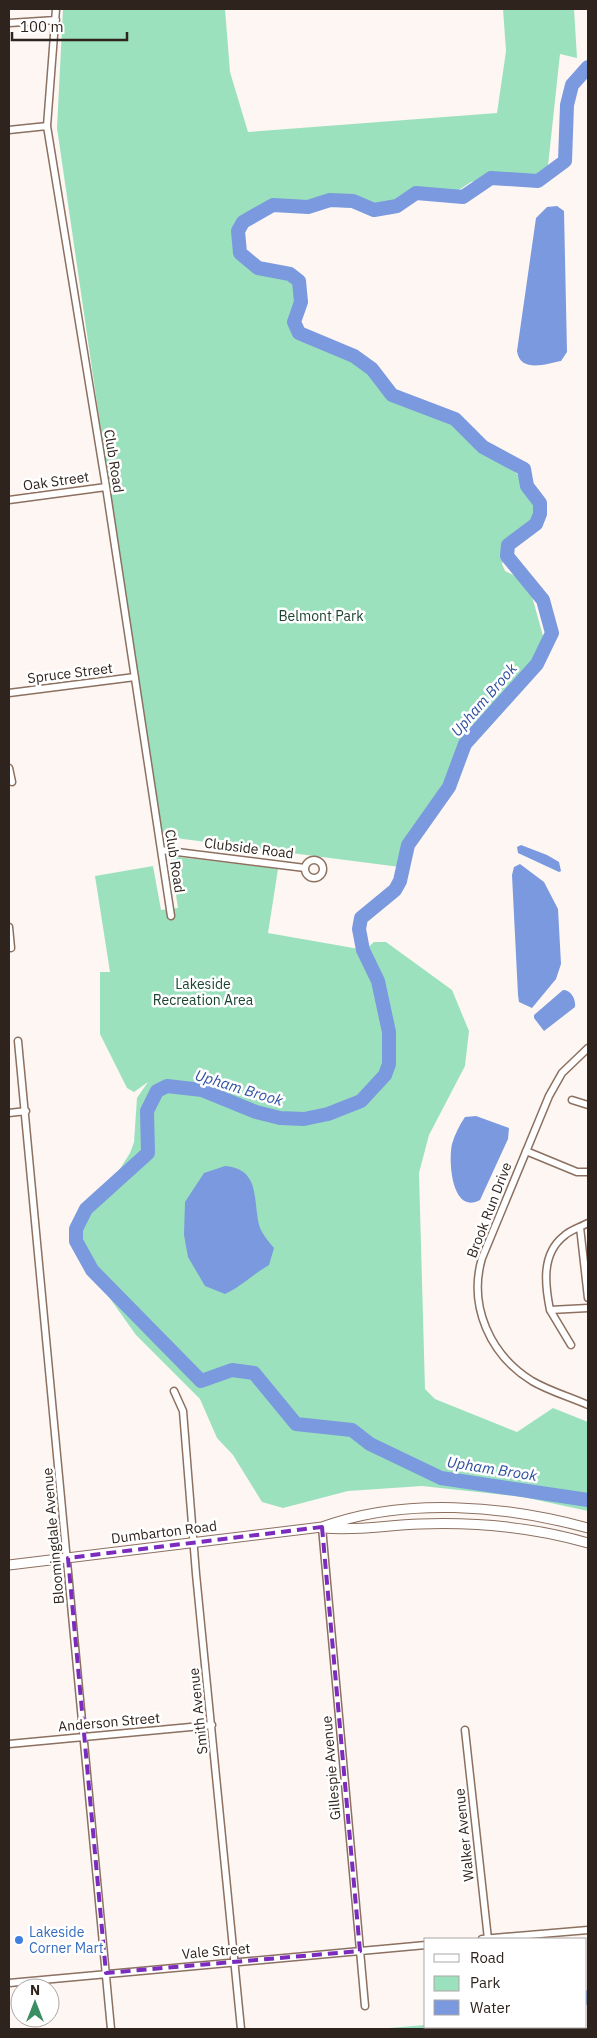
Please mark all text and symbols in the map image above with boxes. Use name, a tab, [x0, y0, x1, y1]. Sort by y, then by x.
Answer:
scale bar	[12, 10, 128, 42]
text: 100 m	[20, 17, 64, 36]
street label: Club Road	[100, 428, 128, 494]
street label: Oak Street	[22, 467, 90, 495]
park label: Belmont Park	[278, 607, 364, 625]
street label: Spruce Street	[26, 659, 114, 687]
water label: Upham Brook	[447, 659, 521, 740]
street label: Club Road	[161, 828, 189, 894]
street label: Clubside Road	[203, 834, 295, 862]
park label: Lakeside Recreation Area	[153, 975, 254, 1009]
water label: Upham Brook	[193, 1065, 286, 1110]
street label: Brook Run Drive	[462, 1159, 516, 1260]
water label: Upham Brook	[446, 1452, 539, 1485]
street label: Bloomingdale Avenue	[38, 1467, 68, 1605]
street label: Dumbarton Road	[110, 1517, 218, 1547]
street label: Smith Avenue	[184, 1667, 211, 1755]
street label: Anderson Street	[57, 1709, 161, 1735]
street label: Gillespie Avenue	[317, 1715, 345, 1821]
street label: Walker Avenue	[450, 1787, 478, 1883]
place label: Lakeside Corner Mart	[29, 1923, 104, 1957]
marker: Lakeside Corner Mart	[13, 1934, 25, 1946]
legend	[424, 1938, 587, 2028]
street label: Vale Street	[181, 1939, 251, 1963]
text: Road	[470, 1948, 505, 1967]
text: Park	[470, 1973, 500, 1992]
north arrow	[10, 1978, 60, 2028]
text: N	[30, 1981, 40, 1999]
text: Water	[470, 1998, 511, 2017]

